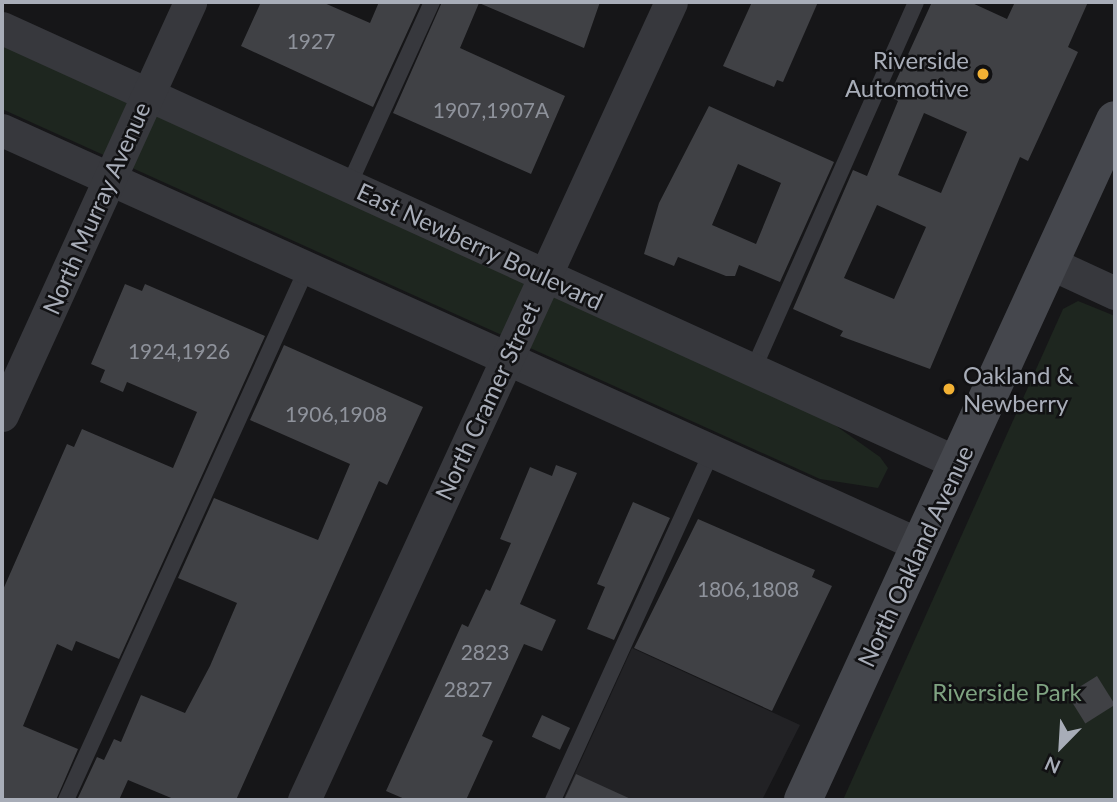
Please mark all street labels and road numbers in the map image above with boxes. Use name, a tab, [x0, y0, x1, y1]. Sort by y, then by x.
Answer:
street label: North Murray Avenue	[36, 97, 156, 319]
street label: East Newberry Boulevard	[352, 176, 608, 316]
street label: North Cramer Street	[428, 297, 546, 505]
street label: North Oakland Avenue	[851, 440, 979, 672]

